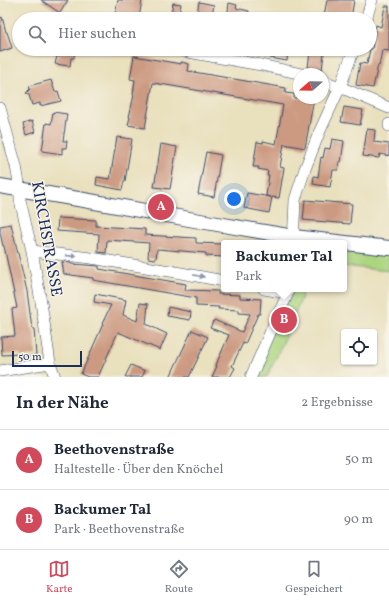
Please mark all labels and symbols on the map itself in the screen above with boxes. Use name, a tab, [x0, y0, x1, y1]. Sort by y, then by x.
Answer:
north arrow	[293, 68, 329, 104]
street label: KIRCHSTRASSE	[25, 180, 67, 298]
your location	[224, 189, 244, 209]
pin: A	[148, 192, 174, 222]
one-way arrow	[65, 252, 77, 259]
one-way arrow	[193, 274, 205, 280]
pin: B	[271, 305, 297, 335]
scale bar	[12, 349, 82, 368]

